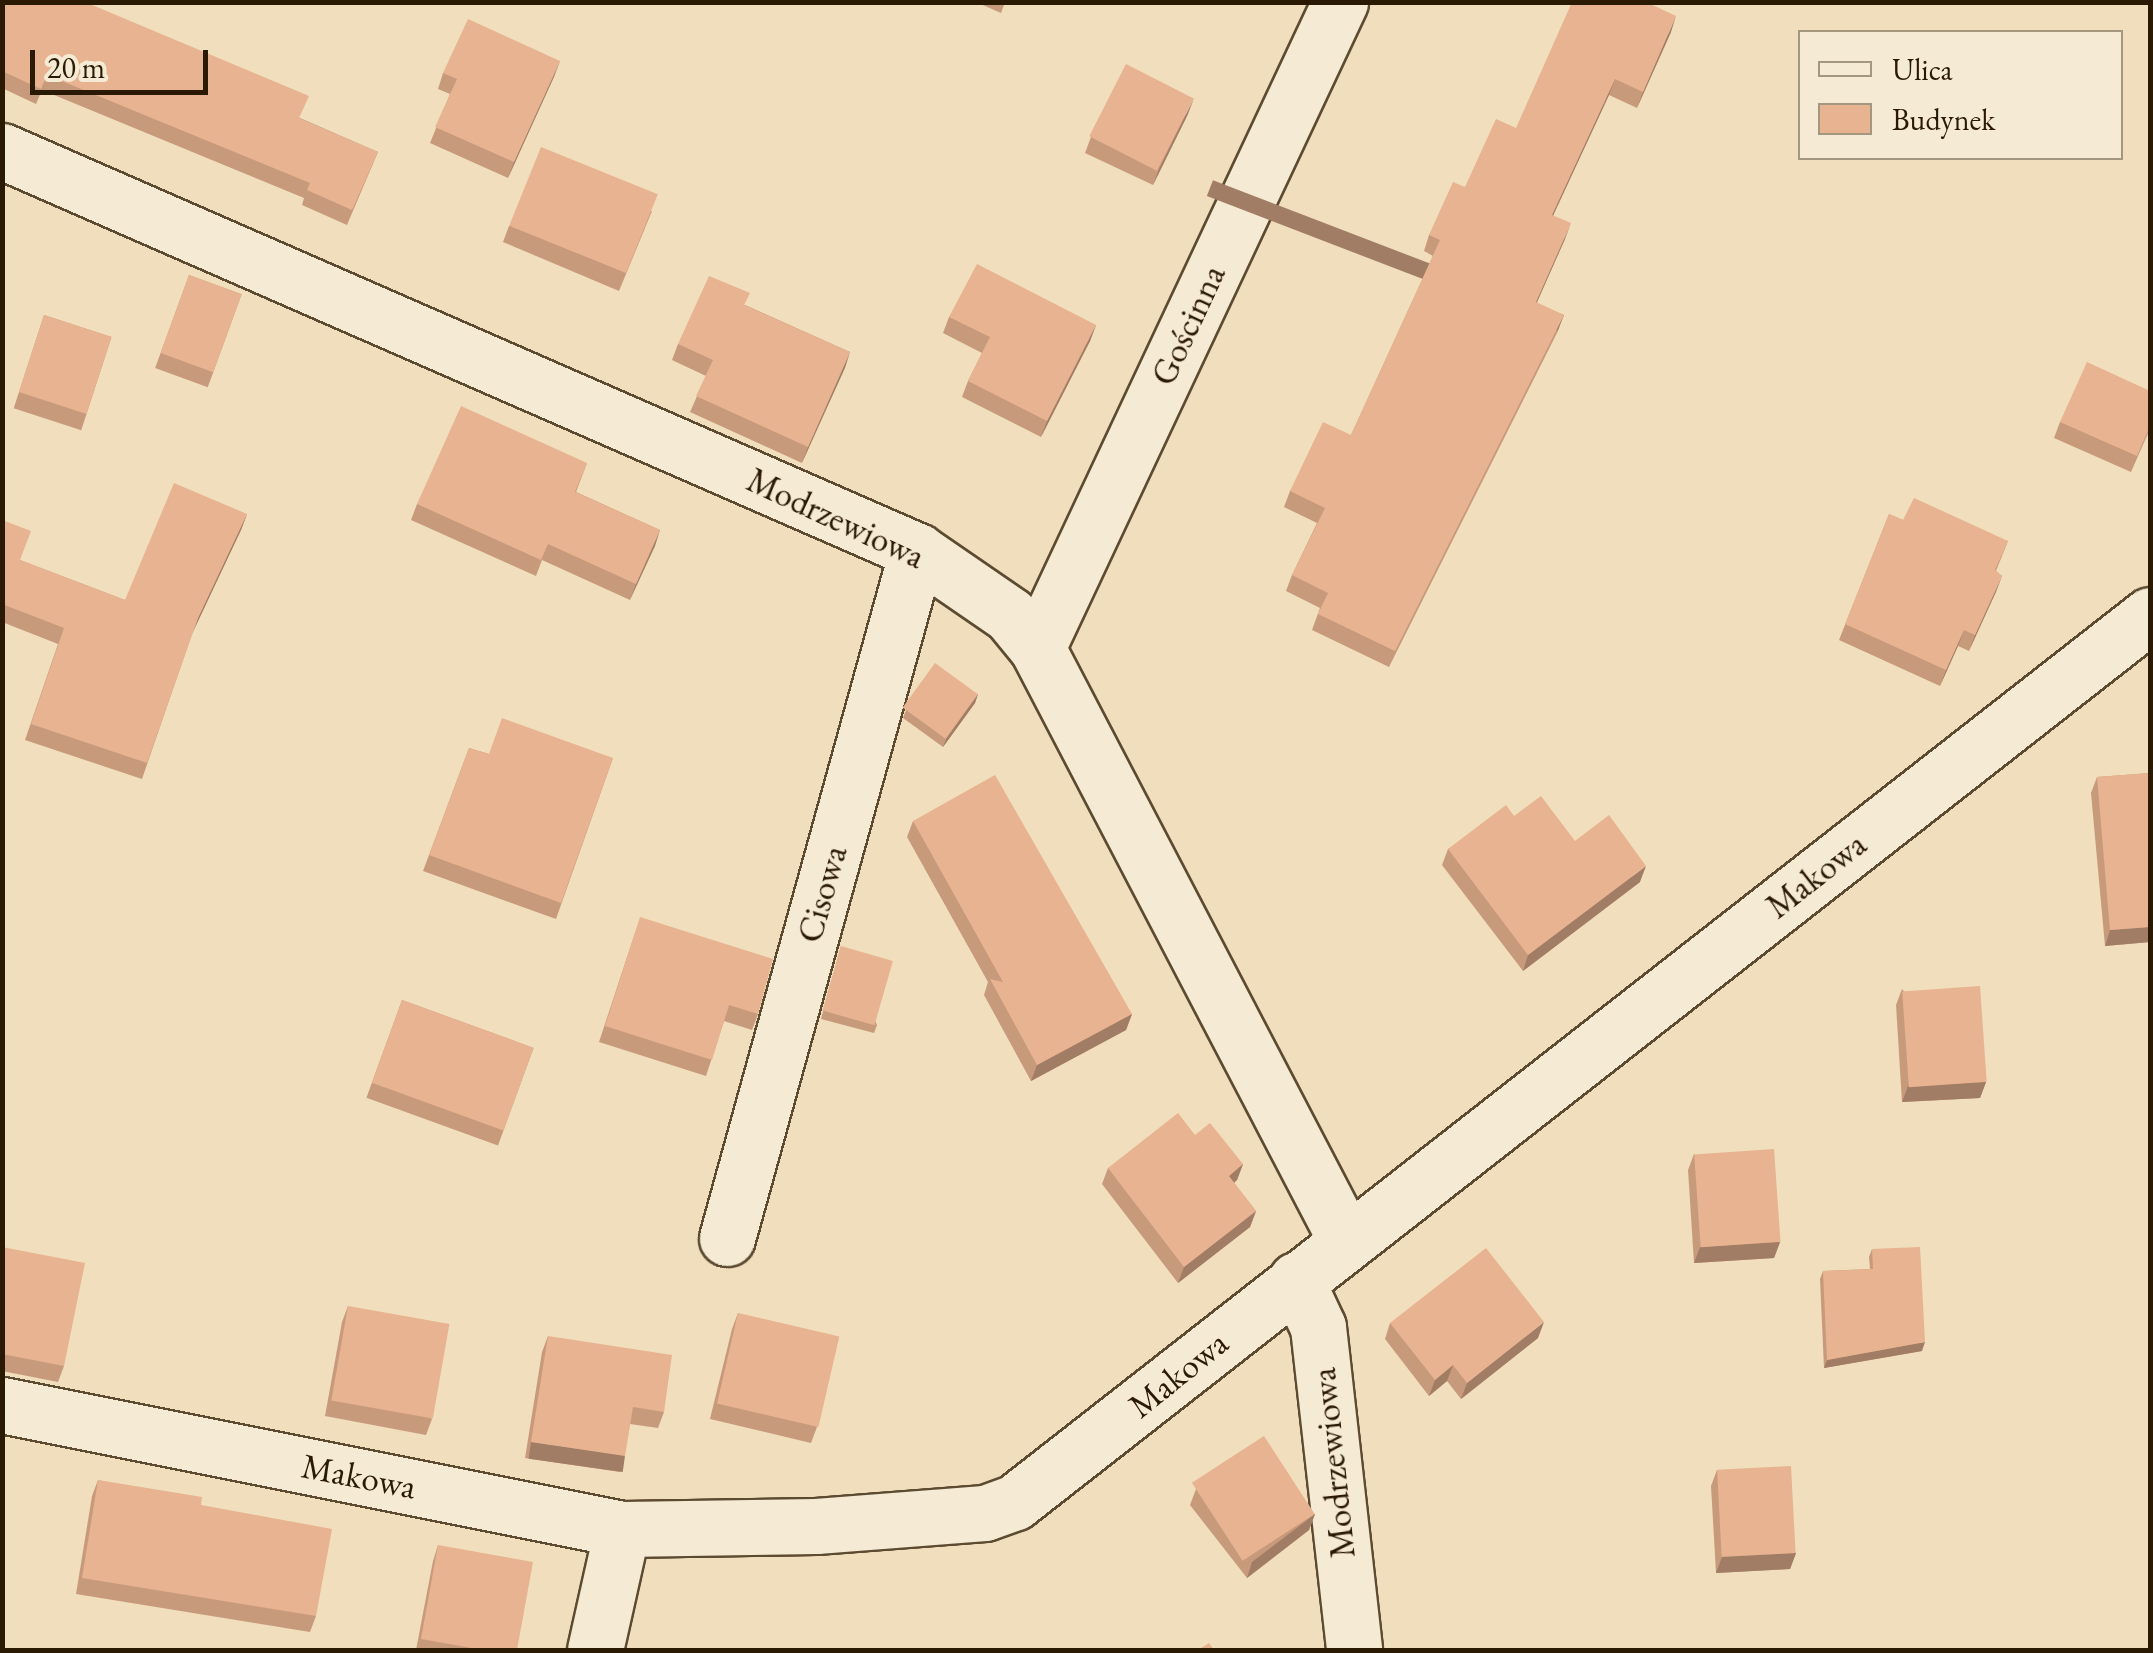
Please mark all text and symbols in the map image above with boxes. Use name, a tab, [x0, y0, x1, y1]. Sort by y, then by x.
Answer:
scale bar	[35, 30, 212, 92]
legend	[1798, 30, 2123, 160]
text: 20 m	[47, 48, 105, 87]
text: Ulica	[1892, 50, 1952, 89]
text: Budynek	[1892, 100, 1995, 139]
street label: Gościnna	[1142, 258, 1234, 392]
street label: Modrzewiowa	[740, 459, 932, 577]
street label: Makowa	[1758, 823, 1874, 927]
street label: Cisowa	[788, 841, 856, 947]
street label: Makowa	[1120, 1321, 1236, 1427]
street label: Modrzewiowa	[1302, 1366, 1364, 1560]
street label: Makowa	[298, 1444, 420, 1508]

